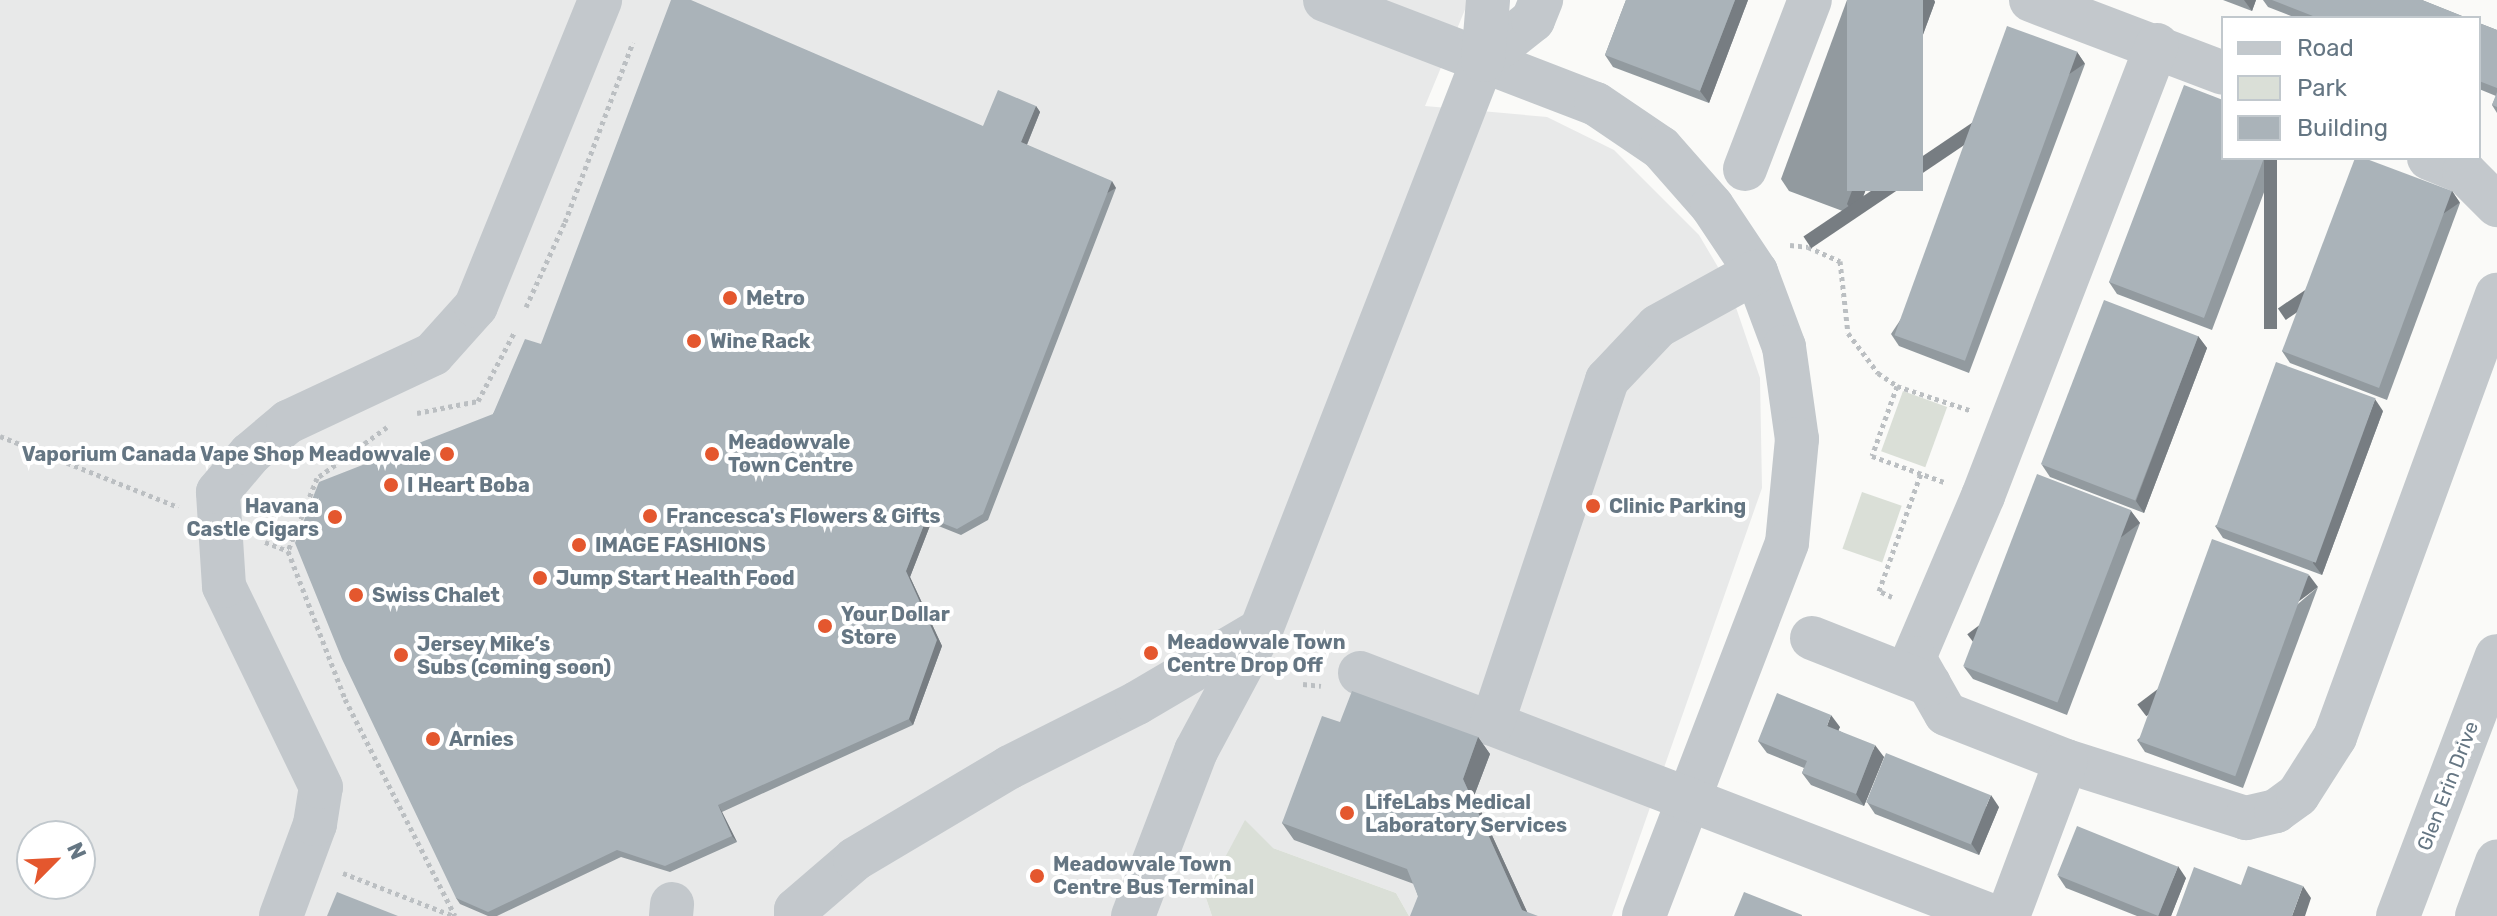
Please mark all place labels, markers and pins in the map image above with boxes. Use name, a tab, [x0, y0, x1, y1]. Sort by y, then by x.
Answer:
place label: Metro	[746, 286, 805, 310]
marker: Metro	[721, 289, 739, 307]
place label: Wine Rack	[710, 329, 810, 353]
marker: Wine Rack	[685, 332, 703, 350]
place label: Meadowvale Town Centre	[728, 430, 854, 477]
place label: Vaporium Canada Vape Shop Meadowvale	[21, 442, 431, 466]
marker: Vaporium Canada Vape Shop Meadowvale	[438, 445, 456, 463]
marker: Meadowvale Town Centre	[703, 445, 721, 463]
place label: I Heart Boba	[407, 473, 530, 497]
marker: I Heart Boba	[382, 476, 400, 494]
place label: Havana Castle Cigars	[187, 494, 319, 541]
place label: Clinic Parking	[1609, 494, 1746, 518]
marker: Clinic Parking	[1584, 497, 1602, 515]
place label: Francesca's Flowers & Gifts	[666, 504, 941, 528]
marker: Francesca's Flowers & Gifts	[641, 507, 659, 525]
marker: Havana Castle Cigars	[326, 508, 344, 526]
place label: IMAGE FASHIONS	[595, 533, 766, 557]
marker: IMAGE FASHIONS	[570, 536, 588, 554]
place label: Jump Start Health Food	[556, 566, 795, 590]
marker: Jump Start Health Food	[531, 569, 549, 587]
place label: Swiss Chalet	[372, 583, 500, 607]
marker: Swiss Chalet	[347, 586, 365, 604]
place label: Your Dollar Store	[841, 602, 950, 649]
marker: Your Dollar Store	[816, 617, 834, 635]
place label: Meadowvale Town Centre Drop Off	[1167, 630, 1346, 677]
place label: Jersey Mike’s Subs (coming soon)	[417, 632, 611, 679]
marker: Meadowvale Town Centre Drop Off	[1142, 644, 1160, 662]
marker: Jersey Mike’s Subs (coming soon)	[392, 646, 410, 664]
place label: Arnies	[449, 727, 514, 751]
marker: Arnies	[424, 730, 442, 748]
place label: LifeLabs Medical Laboratory Services	[1365, 790, 1568, 837]
marker: LifeLabs Medical Laboratory Services	[1336, 802, 1358, 824]
place label: Meadowvale Town Centre Bus Terminal	[1053, 852, 1255, 899]
marker: Meadowvale Town Centre Bus Terminal	[1028, 867, 1046, 885]

